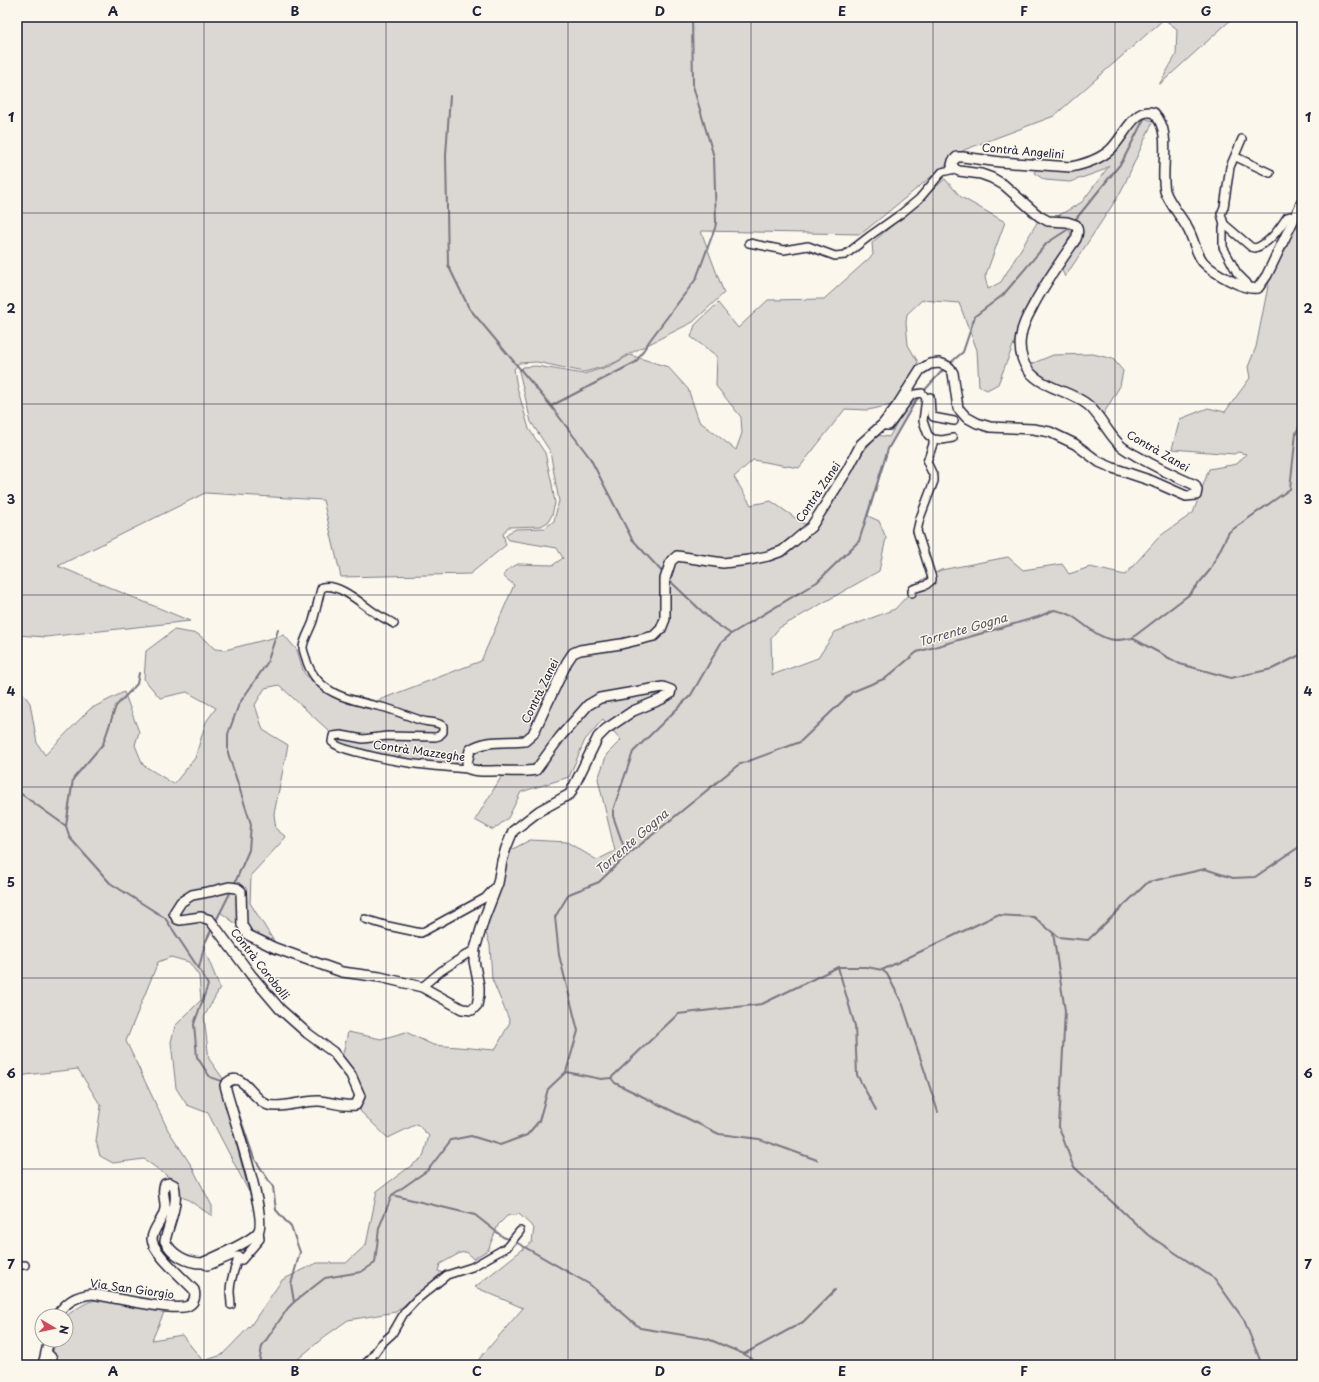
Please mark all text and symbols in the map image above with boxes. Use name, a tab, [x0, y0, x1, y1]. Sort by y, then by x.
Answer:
text: A	[108, 1, 118, 20]
text: B	[291, 1, 300, 20]
text: C	[472, 1, 482, 20]
text: D	[655, 1, 665, 20]
text: E	[838, 1, 846, 20]
text: F	[1020, 1, 1028, 20]
text: G	[1201, 1, 1211, 20]
text: 1	[8, 107, 14, 126]
text: 1	[1305, 107, 1311, 126]
street label: Contrà Angelini	[981, 138, 1065, 163]
text: 2	[6, 298, 16, 317]
text: 2	[1303, 298, 1313, 317]
street label: Contrà Zanei	[1124, 426, 1193, 475]
street label: Contrà Zanei	[791, 458, 844, 526]
text: 3	[7, 489, 16, 508]
text: 3	[1304, 489, 1313, 508]
water label: Torrente Gogna	[916, 608, 1010, 650]
street label: Contrà Zanei	[517, 656, 563, 726]
text: 4	[7, 681, 16, 700]
text: 4	[1304, 681, 1313, 700]
street label: Contrà Mazzeghe	[372, 736, 466, 765]
water label: Torrente Gogna	[591, 804, 672, 878]
text: 5	[7, 872, 15, 891]
text: 5	[1304, 872, 1312, 891]
street label: Contrà Corobolli	[227, 924, 294, 1003]
text: 6	[6, 1063, 16, 1082]
text: 6	[1303, 1063, 1313, 1082]
text: 7	[7, 1254, 15, 1273]
text: 7	[1304, 1254, 1312, 1273]
street label: Via San Giorgio	[89, 1274, 175, 1303]
north arrow	[34, 1308, 74, 1348]
text: N	[55, 1324, 73, 1336]
text: A	[108, 1361, 118, 1380]
text: B	[291, 1361, 300, 1380]
text: C	[472, 1361, 482, 1380]
text: D	[655, 1361, 665, 1380]
text: E	[838, 1361, 846, 1380]
text: F	[1020, 1361, 1028, 1380]
text: G	[1201, 1361, 1211, 1380]

